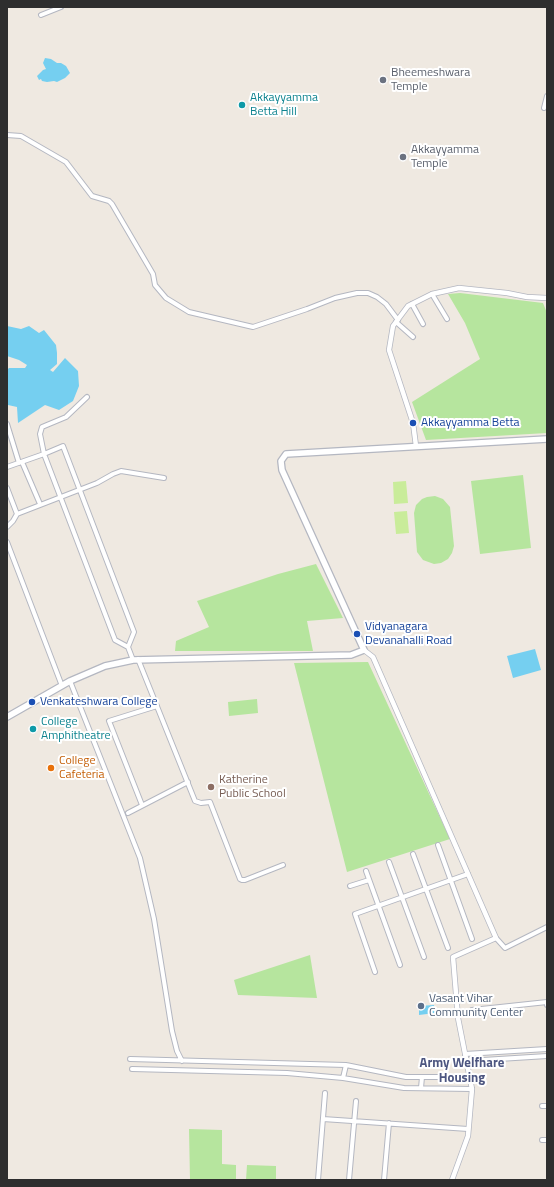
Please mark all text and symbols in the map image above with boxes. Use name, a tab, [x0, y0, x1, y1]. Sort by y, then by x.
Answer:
place label: Bheemeshwara Temple	[391, 66, 470, 94]
marker: Bheemeshwara Temple	[378, 75, 388, 85]
place label: Akkayyamma Betta Hill	[250, 91, 318, 119]
marker: Akkayyamma Betta Hill	[237, 100, 247, 110]
place label: Akkayyamma Temple	[411, 143, 479, 171]
marker: Akkayyamma Temple	[398, 152, 408, 162]
place label: Akkayyamma Betta	[421, 416, 520, 430]
marker: Akkayyamma Betta	[408, 418, 418, 428]
place label: Vidyanagara Devanahalli Road	[365, 620, 452, 648]
marker: Vidyanagara Devanahalli Road	[352, 629, 362, 639]
place label: Venkateshwara College	[40, 695, 158, 709]
marker: Venkateshwara College	[27, 697, 37, 707]
place label: College Amphitheatre	[41, 715, 111, 743]
marker: College Amphitheatre	[28, 724, 38, 734]
place label: College Cafeteria	[59, 754, 104, 782]
marker: College Cafeteria	[46, 763, 56, 773]
place label: Katherine Public School	[219, 773, 286, 801]
marker: Katherine Public School	[206, 782, 216, 792]
place label: Vasant Vihar Community Center	[429, 992, 523, 1020]
marker: Vasant Vihar Community Center	[416, 1001, 426, 1011]
district label: Army Welfhare Housing	[420, 1056, 504, 1087]

